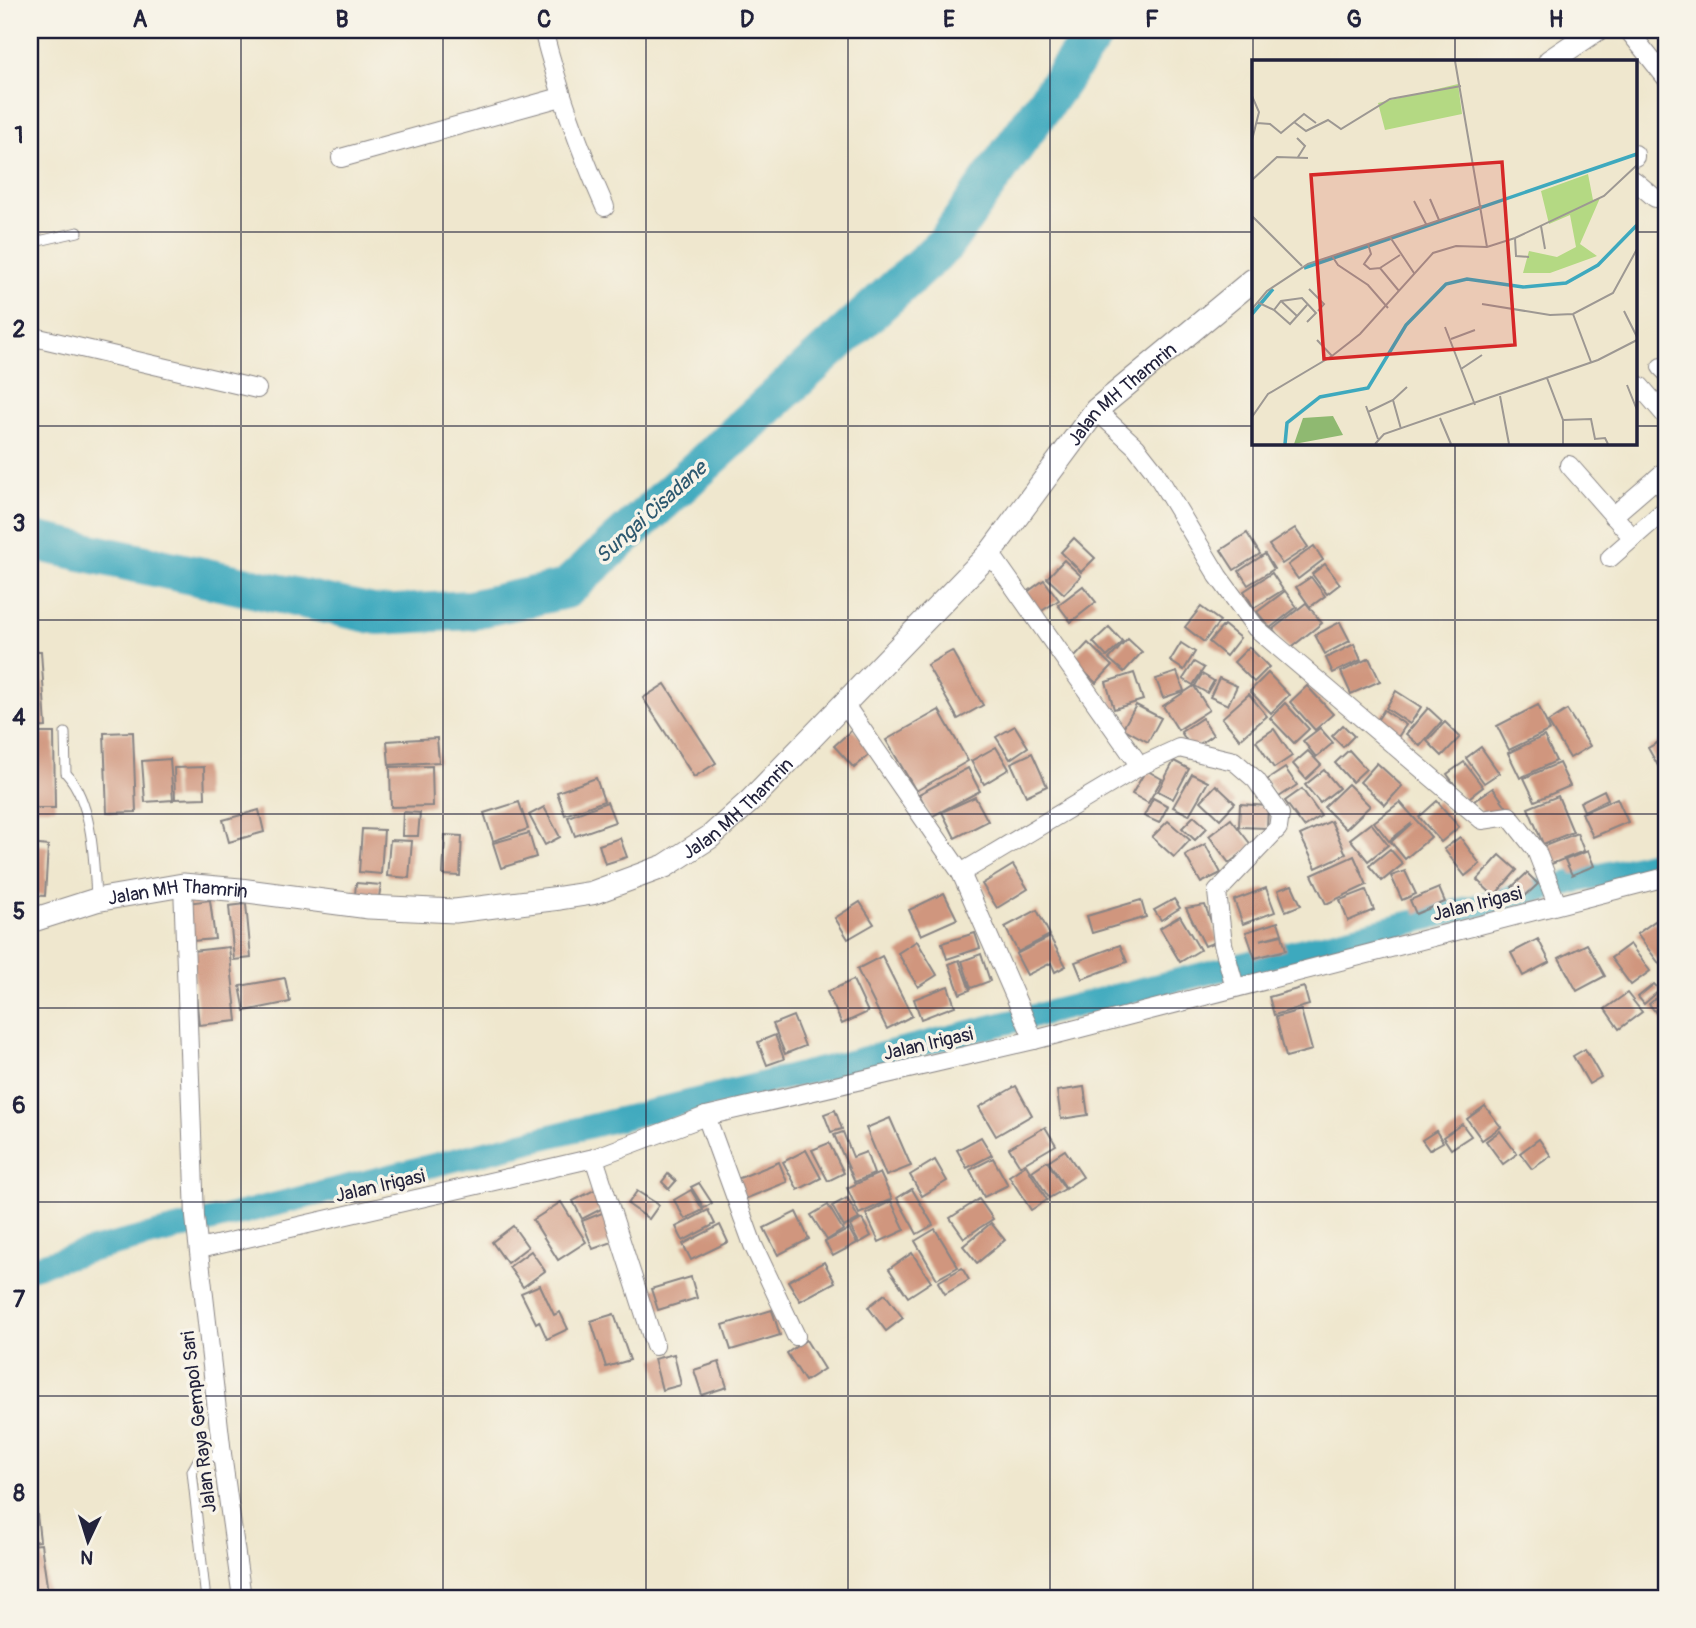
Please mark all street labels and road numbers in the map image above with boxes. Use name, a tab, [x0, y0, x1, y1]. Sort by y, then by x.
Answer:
street label: Jalan MH Thamrin	[1063, 338, 1182, 451]
street label: Jalan MH Thamrin	[678, 753, 799, 865]
street label: Jalan MH Thamrin	[106, 874, 249, 911]
street label: Jalan Irigasi	[1430, 881, 1524, 927]
street label: Jalan Irigasi	[881, 1022, 975, 1066]
street label: Jalan Irigasi	[333, 1164, 427, 1208]
street label: Jalan Raya Gempol Sari	[176, 1330, 222, 1514]

